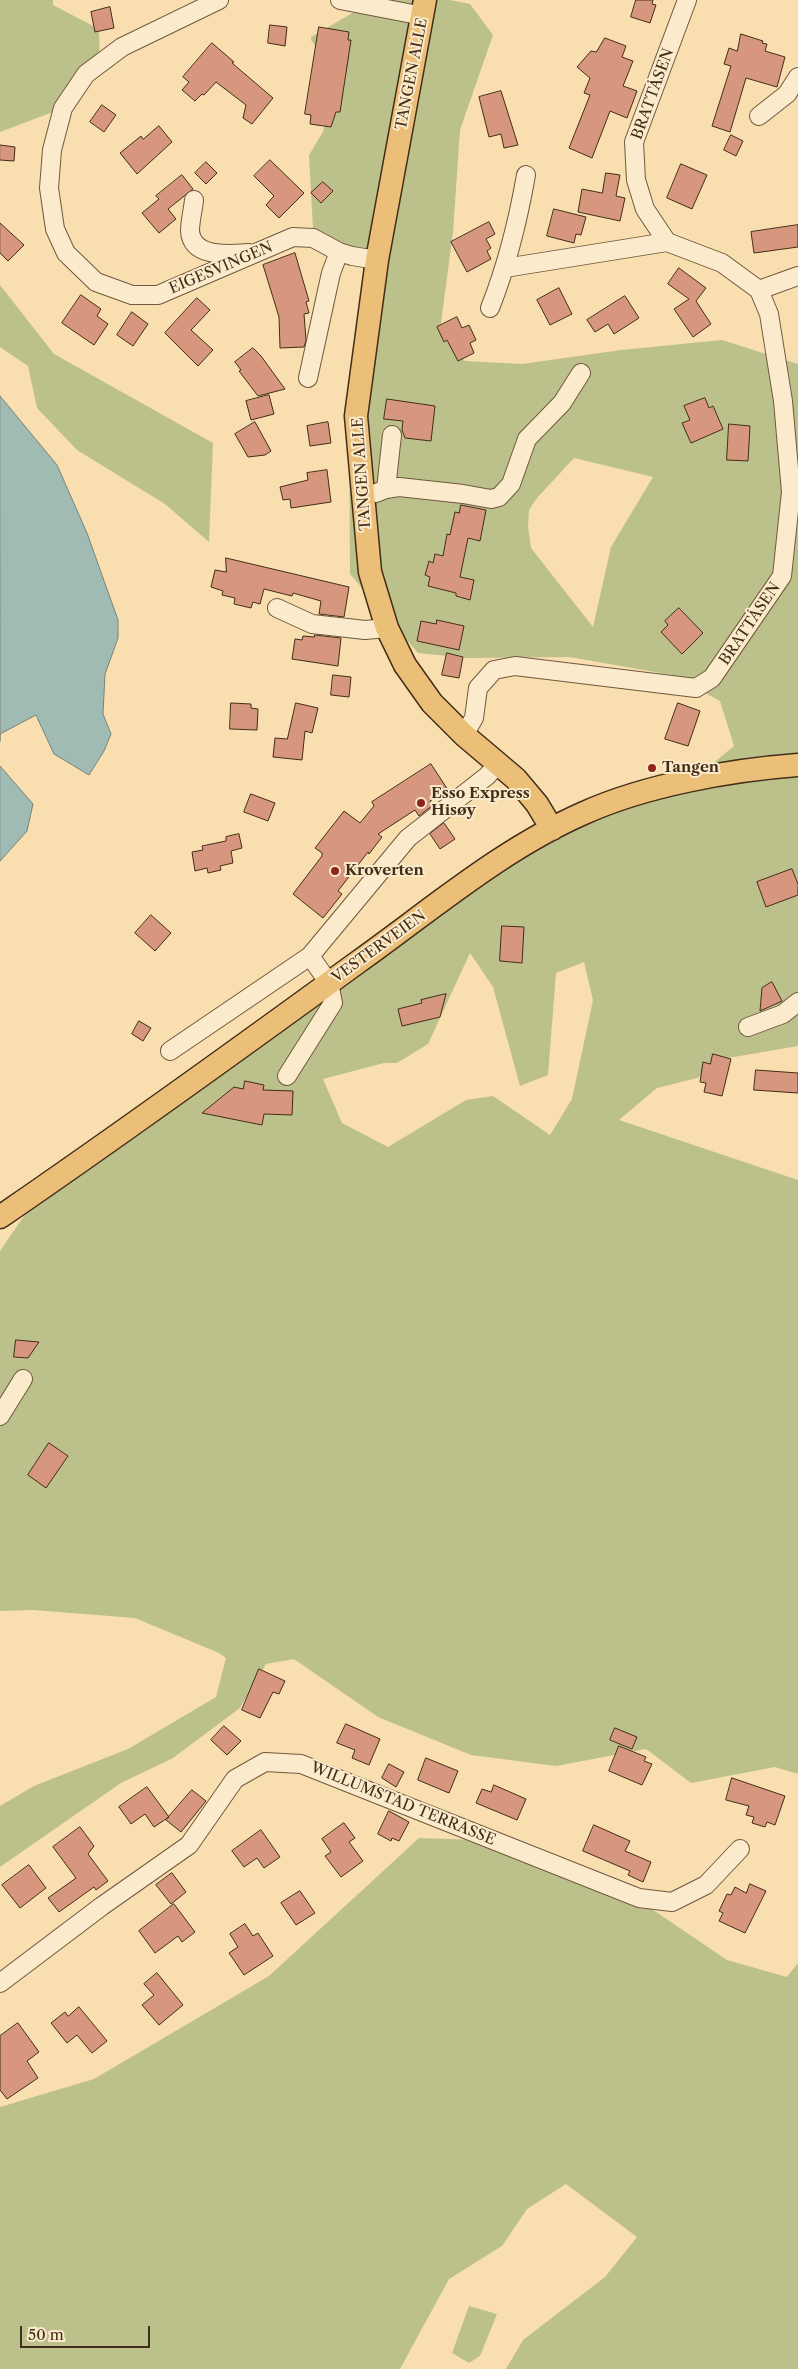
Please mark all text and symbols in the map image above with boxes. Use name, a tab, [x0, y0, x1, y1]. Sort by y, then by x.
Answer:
street label: TANGEN ALLE	[392, 17, 432, 131]
street label: BRATTÅSEN	[628, 46, 678, 142]
street label: EIGESVINGEN	[166, 238, 276, 298]
street label: TANGEN ALLE	[349, 417, 375, 531]
street label: BRATTÅSEN	[716, 579, 784, 669]
place label: Tangen	[662, 759, 719, 777]
marker: Tangen	[646, 762, 658, 774]
place label: Esso Express Hisøy	[431, 785, 530, 820]
marker: Esso Express Hisøy	[415, 797, 427, 809]
place label: Kroverten	[345, 862, 424, 880]
marker: Kroverten	[329, 865, 341, 877]
street label: VESTERVEIEN	[329, 907, 429, 987]
street label: WILLUMSTAD TERRASSE	[308, 1759, 498, 1849]
scale bar	[22, 2316, 152, 2348]
text: 50 m	[28, 2325, 64, 2344]

